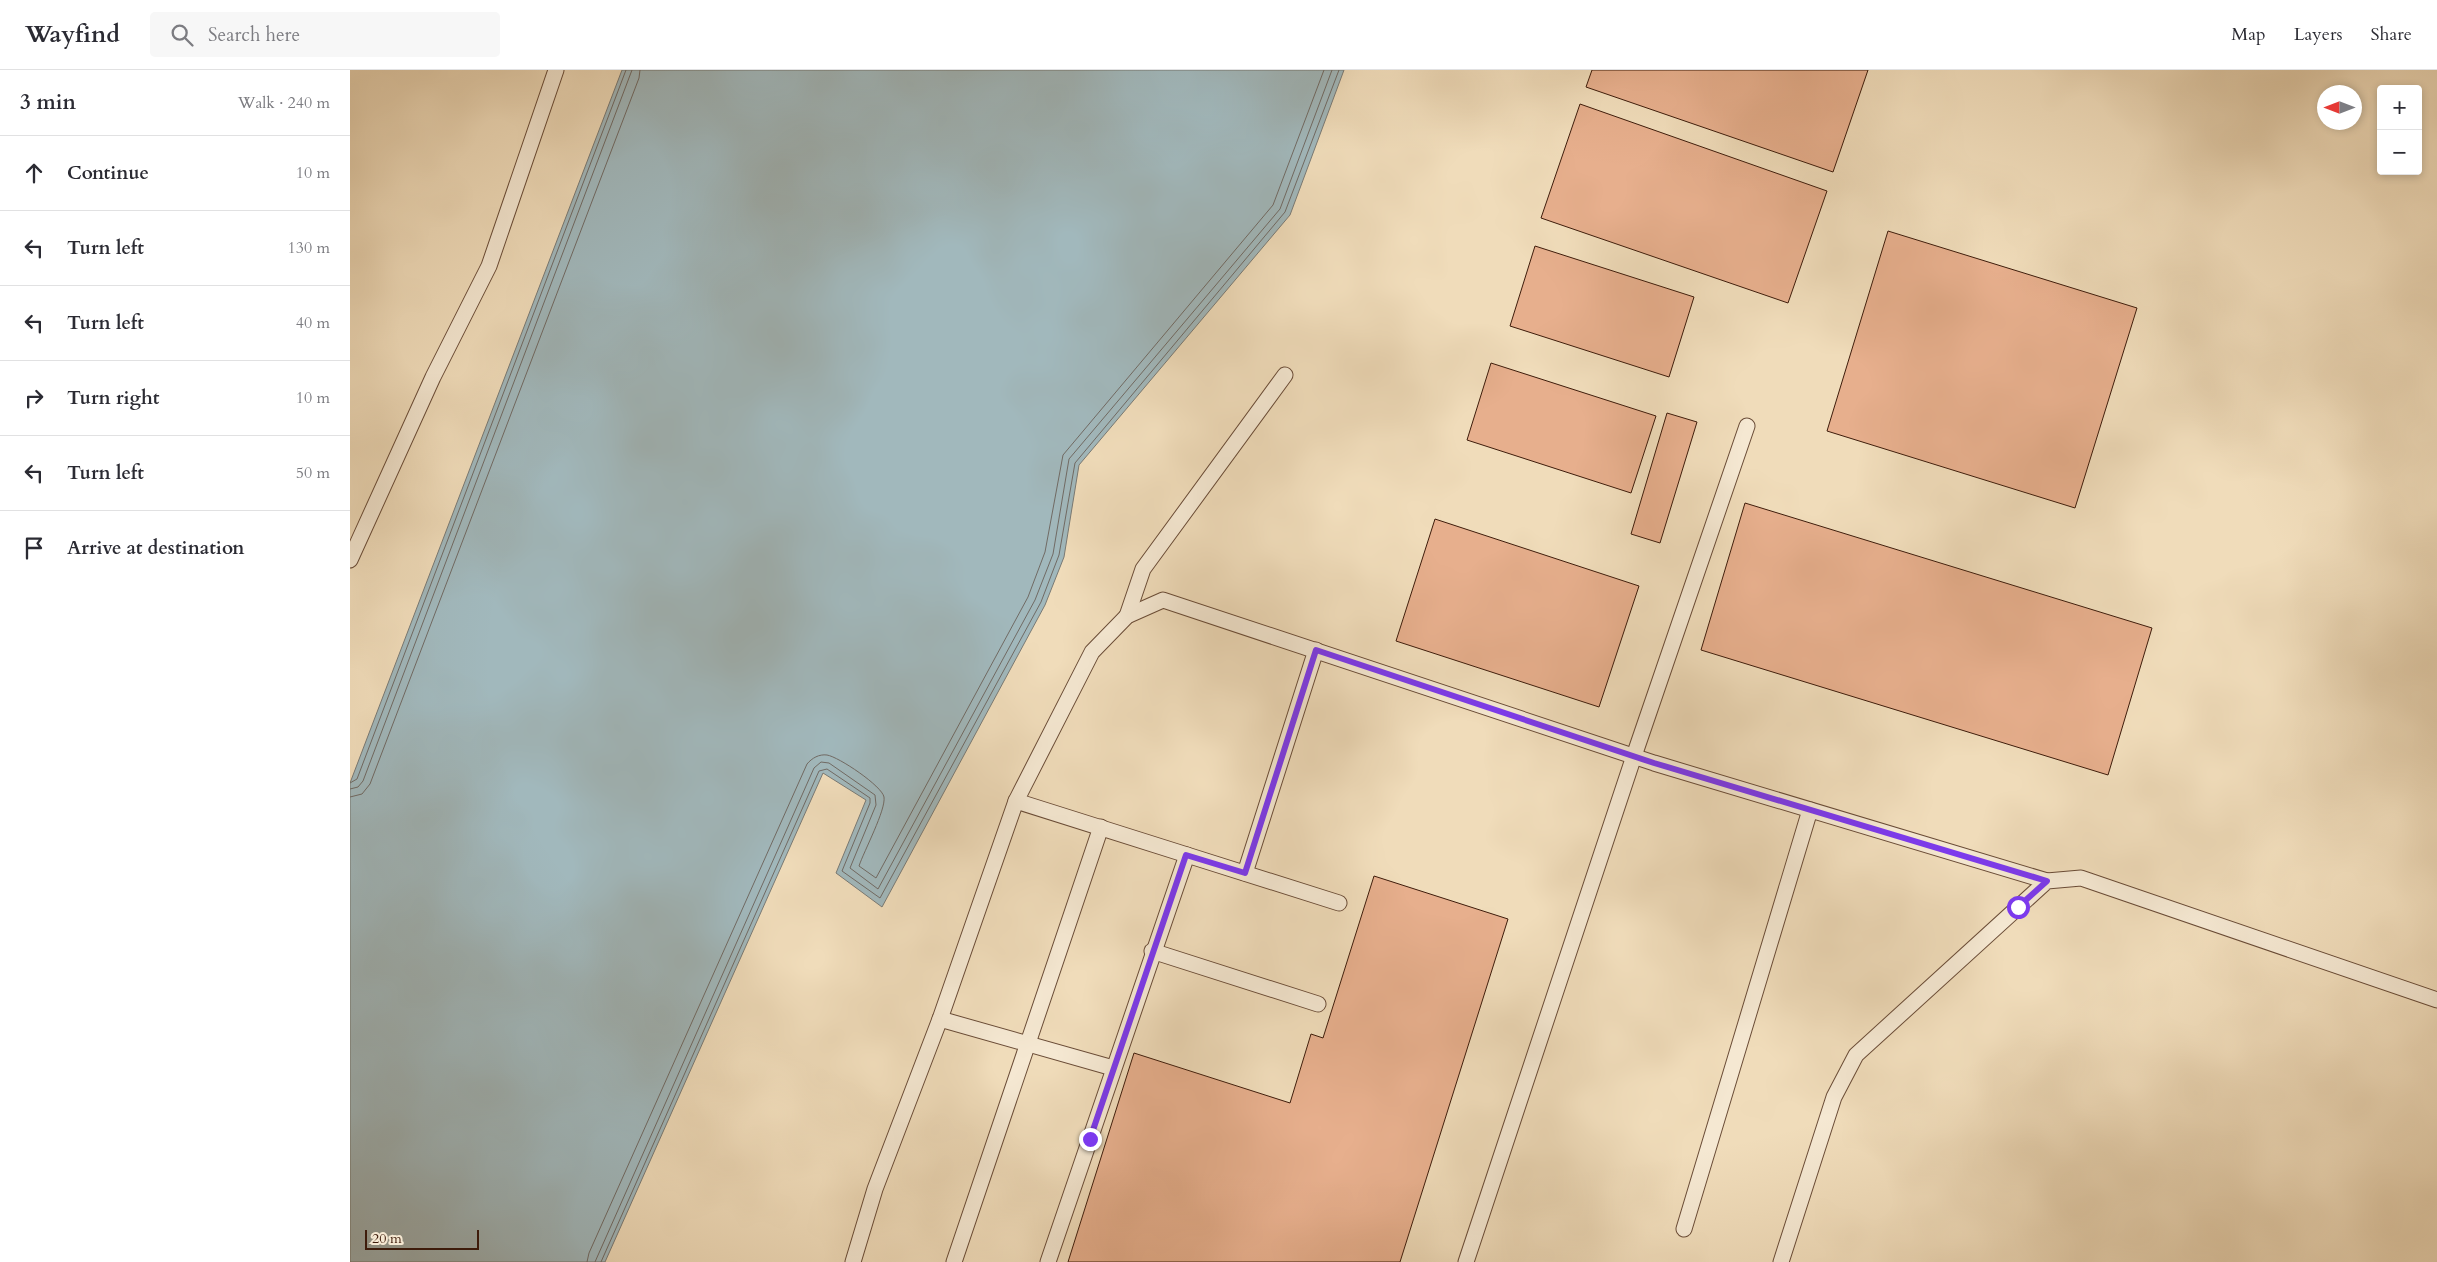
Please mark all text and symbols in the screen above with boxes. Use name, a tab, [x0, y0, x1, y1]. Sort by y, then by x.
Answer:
search box	[150, 12, 500, 57]
text: Wayfind	[25, 18, 120, 51]
icon: search	[168, 21, 196, 49]
text: Search here	[208, 22, 300, 48]
text: Map	[2231, 22, 2266, 47]
text: Layers	[2294, 22, 2343, 47]
text: Share	[2371, 22, 2412, 47]
north arrow	[2317, 85, 2362, 130]
map controls	[2377, 85, 2422, 175]
button: +	[2377, 85, 2422, 130]
text: 3 min	[20, 88, 76, 117]
text: Walk · 240 m	[238, 92, 330, 114]
button: −	[2377, 130, 2422, 175]
icon: ahead	[20, 159, 48, 187]
text: Continue	[67, 160, 149, 186]
text: 10 m	[296, 162, 330, 184]
icon: left	[20, 234, 48, 262]
text: Turn left	[67, 235, 144, 261]
text: 130 m	[288, 237, 330, 259]
icon: left	[20, 309, 48, 337]
text: Turn left	[67, 310, 144, 336]
text: 40 m	[296, 312, 330, 334]
icon: right	[20, 384, 48, 412]
text: Turn right	[67, 385, 159, 411]
text: 10 m	[296, 387, 330, 409]
icon: left	[20, 459, 48, 487]
text: Turn left	[67, 460, 144, 486]
text: 50 m	[296, 462, 330, 484]
icon: arrive	[20, 534, 48, 562]
text: Arrive at destination	[67, 535, 244, 561]
route start	[2007, 896, 2030, 919]
route end	[1079, 1128, 1102, 1151]
scale bar	[365, 1227, 479, 1250]
text: 20 m	[372, 1229, 402, 1248]

